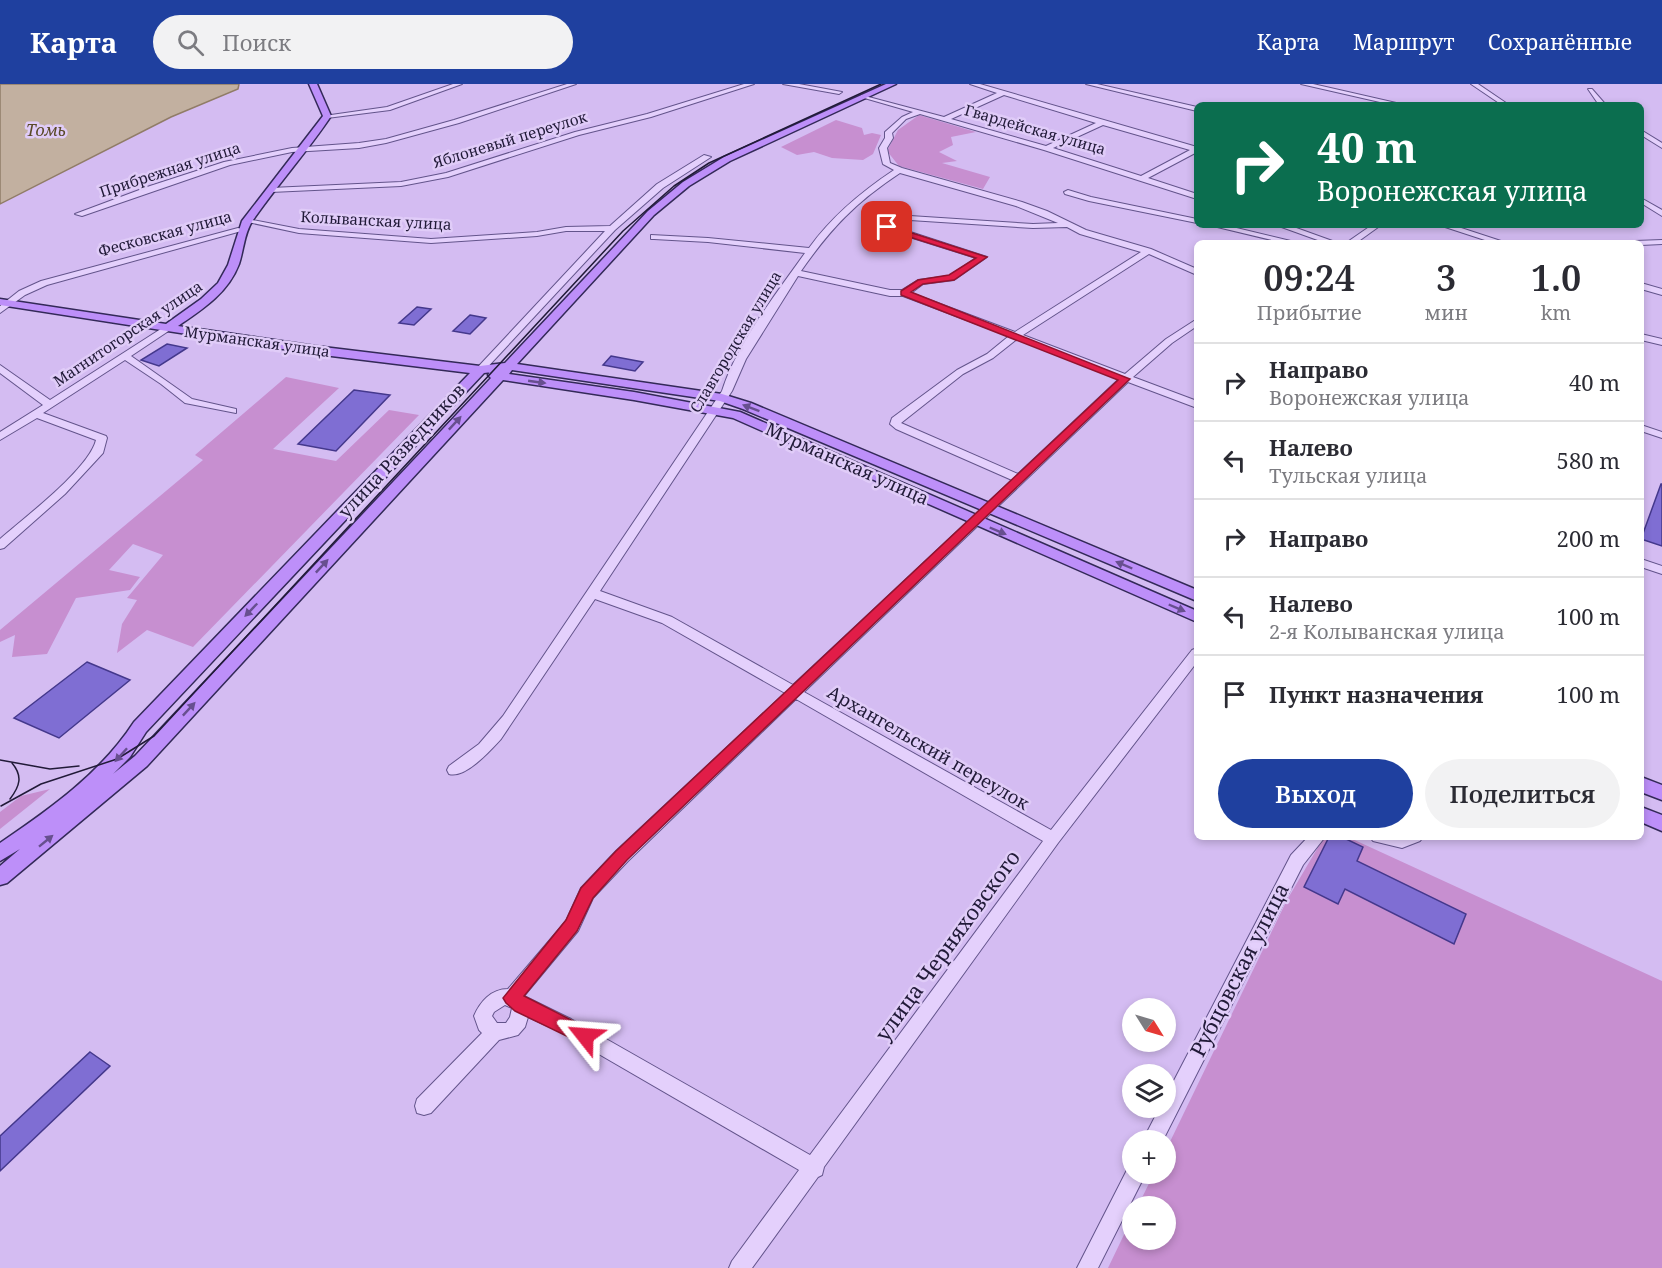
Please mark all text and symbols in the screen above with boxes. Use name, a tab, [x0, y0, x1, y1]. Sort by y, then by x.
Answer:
search box	[153, 15, 573, 69]
text: Карта	[30, 23, 117, 61]
icon: search	[174, 26, 207, 59]
text: Поиск	[222, 27, 291, 57]
text: Карта	[1257, 28, 1320, 56]
text: Маршрут	[1353, 28, 1455, 56]
text: Сохранённые	[1488, 28, 1632, 56]
street label: Гвардейская улица	[962, 99, 1108, 159]
street label: Яблоневый переулок	[429, 106, 589, 172]
text: 40 m	[1317, 118, 1417, 175]
water label: Томь	[26, 119, 66, 141]
icon: right	[1218, 126, 1296, 204]
street label: Прибрежная улица	[97, 137, 243, 201]
text: Воронежская улица	[1317, 172, 1588, 209]
pin	[861, 201, 912, 252]
street label: Фесковская улица	[96, 206, 234, 261]
street label: Колыванская улица	[300, 206, 452, 234]
icon: arrive	[870, 210, 903, 243]
text: 09:24	[1263, 253, 1355, 302]
text: 3	[1436, 253, 1456, 302]
text: 1.0	[1531, 253, 1581, 302]
street label: Славгородская улица	[685, 267, 785, 416]
street label: Магнитогорская улица	[49, 276, 206, 391]
text: Прибытие	[1257, 299, 1362, 326]
text: мин	[1424, 299, 1468, 326]
text: km	[1541, 299, 1571, 326]
street label: Мурманская улица	[183, 321, 331, 361]
text: Направо	[1269, 354, 1368, 384]
icon: right	[1218, 366, 1251, 399]
text: 40 m	[1569, 367, 1620, 397]
one-way arrow	[527, 377, 546, 386]
street label: улица Разведчиков	[333, 378, 470, 523]
text: Воронежская улица	[1269, 384, 1469, 411]
one-way arrow	[741, 402, 759, 412]
one-way arrow	[448, 416, 462, 431]
street label: Мурманская улица	[762, 416, 933, 510]
text: Налево	[1269, 432, 1353, 462]
icon: left	[1218, 444, 1251, 477]
text: 580 m	[1557, 445, 1620, 475]
text: Тульская улица	[1269, 462, 1427, 489]
icon: right	[1218, 522, 1251, 555]
text: Направо	[1269, 523, 1368, 553]
text: 200 m	[1557, 523, 1620, 553]
one-way arrow	[990, 526, 1008, 536]
one-way arrow	[315, 559, 329, 574]
one-way arrow	[1114, 560, 1132, 570]
text: Налево	[1269, 588, 1353, 618]
icon: left	[1218, 600, 1251, 633]
text: 100 m	[1557, 601, 1620, 631]
one-way arrow	[245, 603, 259, 617]
one-way arrow	[1169, 603, 1187, 613]
text: 2-я Колыванская улица	[1269, 618, 1505, 645]
icon: arrive	[1218, 678, 1251, 711]
street label: Архангельский переулок	[823, 679, 1034, 815]
text: Пункт назначения	[1269, 679, 1483, 709]
text: 100 m	[1557, 679, 1620, 709]
one-way arrow	[182, 702, 196, 716]
one-way arrow	[114, 747, 128, 762]
button: Выход	[1218, 759, 1413, 828]
button: Поделиться	[1425, 759, 1620, 828]
one-way arrow	[38, 834, 54, 847]
street label: улица Черняховского	[868, 844, 1026, 1047]
street label: Рубцовская улица	[1183, 878, 1295, 1061]
north arrow	[1122, 998, 1176, 1052]
map controls	[1122, 998, 1176, 1250]
position arrow	[553, 1004, 617, 1068]
button: layers	[1122, 1064, 1176, 1118]
button: +	[1122, 1130, 1176, 1184]
button: −	[1122, 1196, 1176, 1250]

